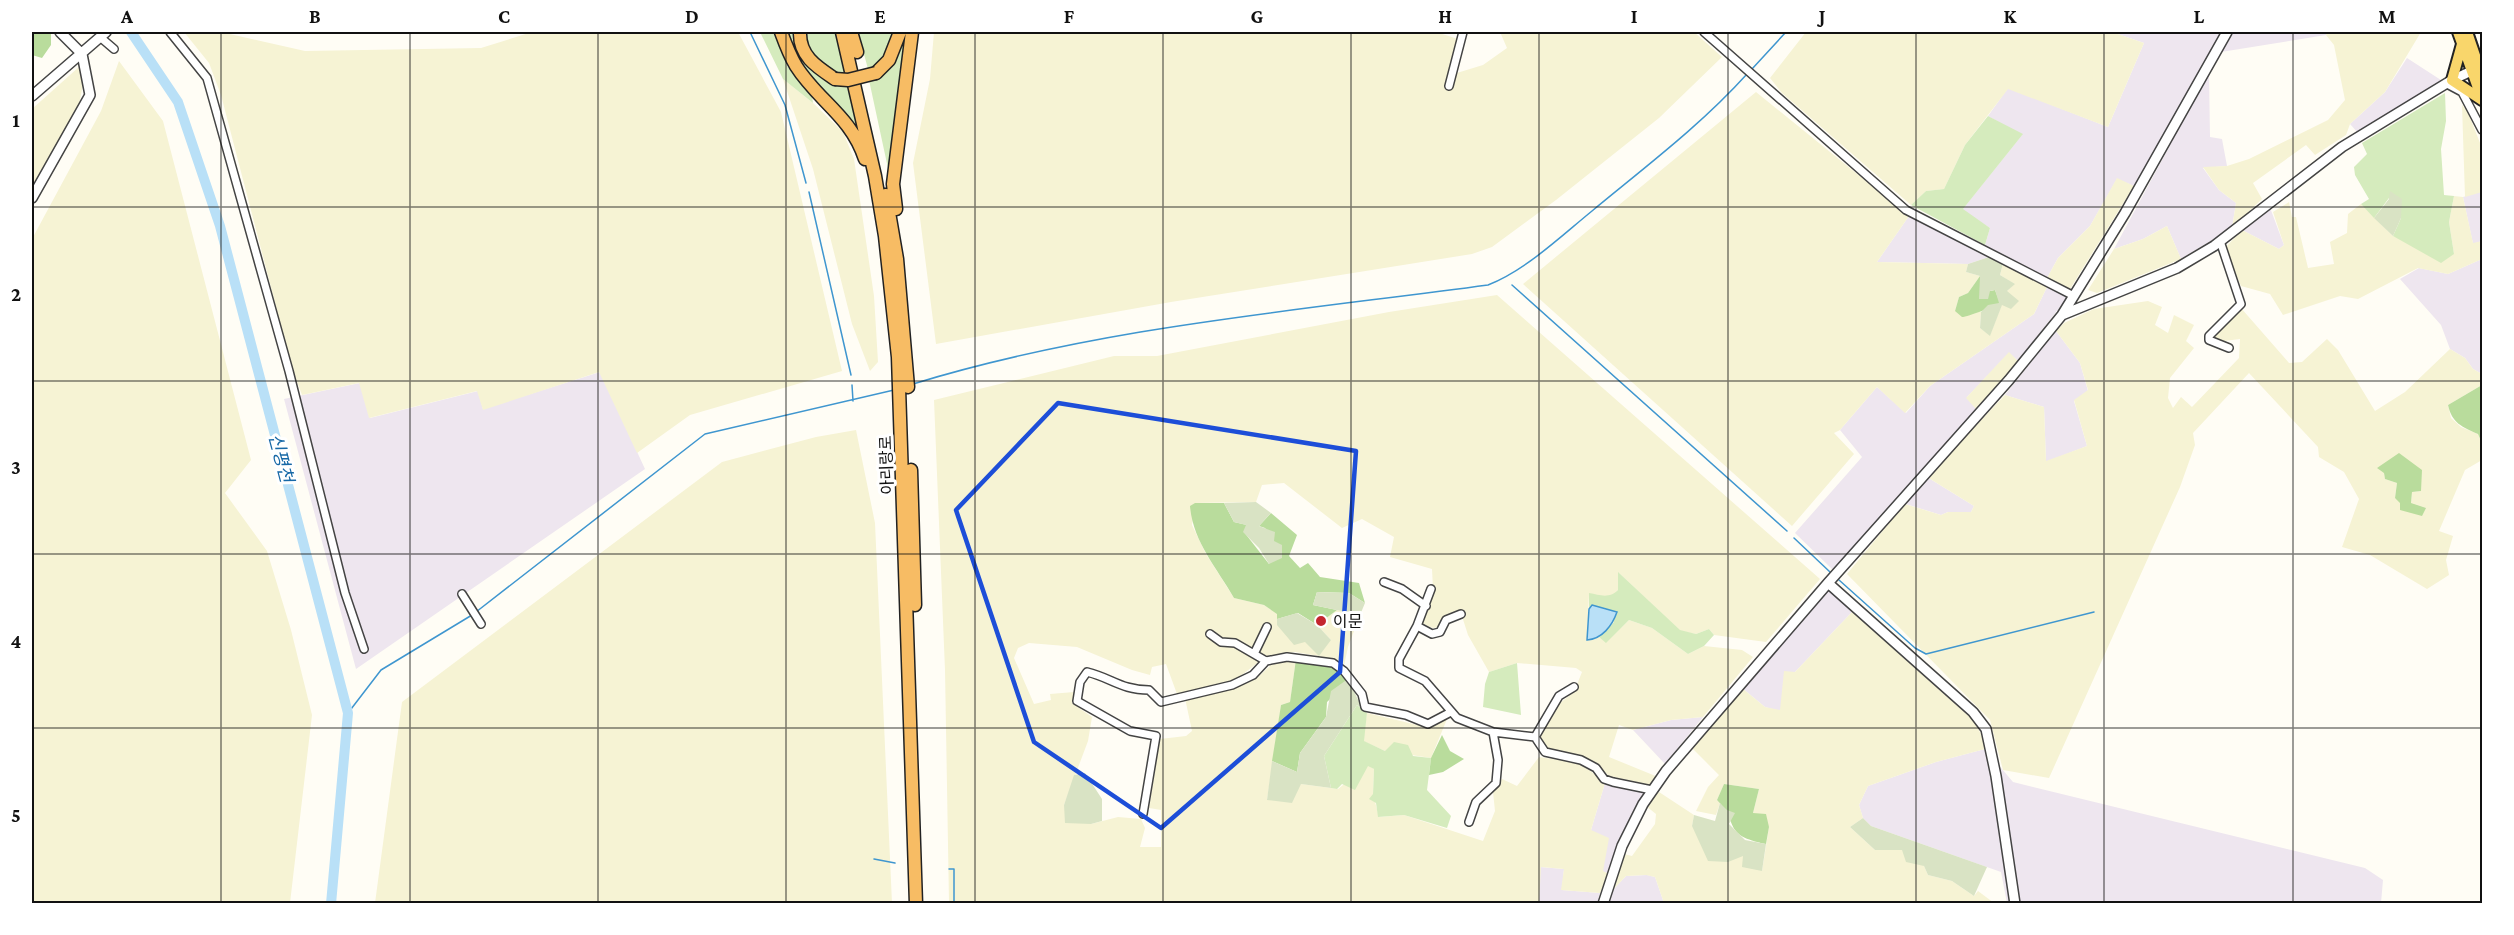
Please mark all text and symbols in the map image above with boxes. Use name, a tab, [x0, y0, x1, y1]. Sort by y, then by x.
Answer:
text: A	[120, 5, 134, 27]
text: B	[309, 5, 321, 27]
text: C	[498, 5, 510, 27]
text: D	[685, 5, 699, 27]
text: E	[874, 5, 886, 27]
text: F	[1064, 5, 1075, 27]
text: G	[1251, 5, 1264, 27]
text: H	[1438, 5, 1452, 27]
text: I	[1631, 5, 1638, 27]
text: J	[1817, 5, 1826, 27]
text: K	[2004, 5, 2018, 27]
text: L	[2194, 5, 2205, 27]
text: M	[2378, 5, 2396, 27]
text: 1	[12, 109, 20, 131]
text: 2	[11, 283, 21, 305]
water label: 신평천	[265, 431, 298, 487]
street label: 아리랑로	[877, 435, 896, 495]
text: 3	[11, 456, 21, 478]
place label: 이문	[1333, 613, 1363, 630]
marker: 이문	[1314, 614, 1328, 628]
text: 4	[11, 630, 22, 652]
text: 5	[11, 804, 21, 826]

